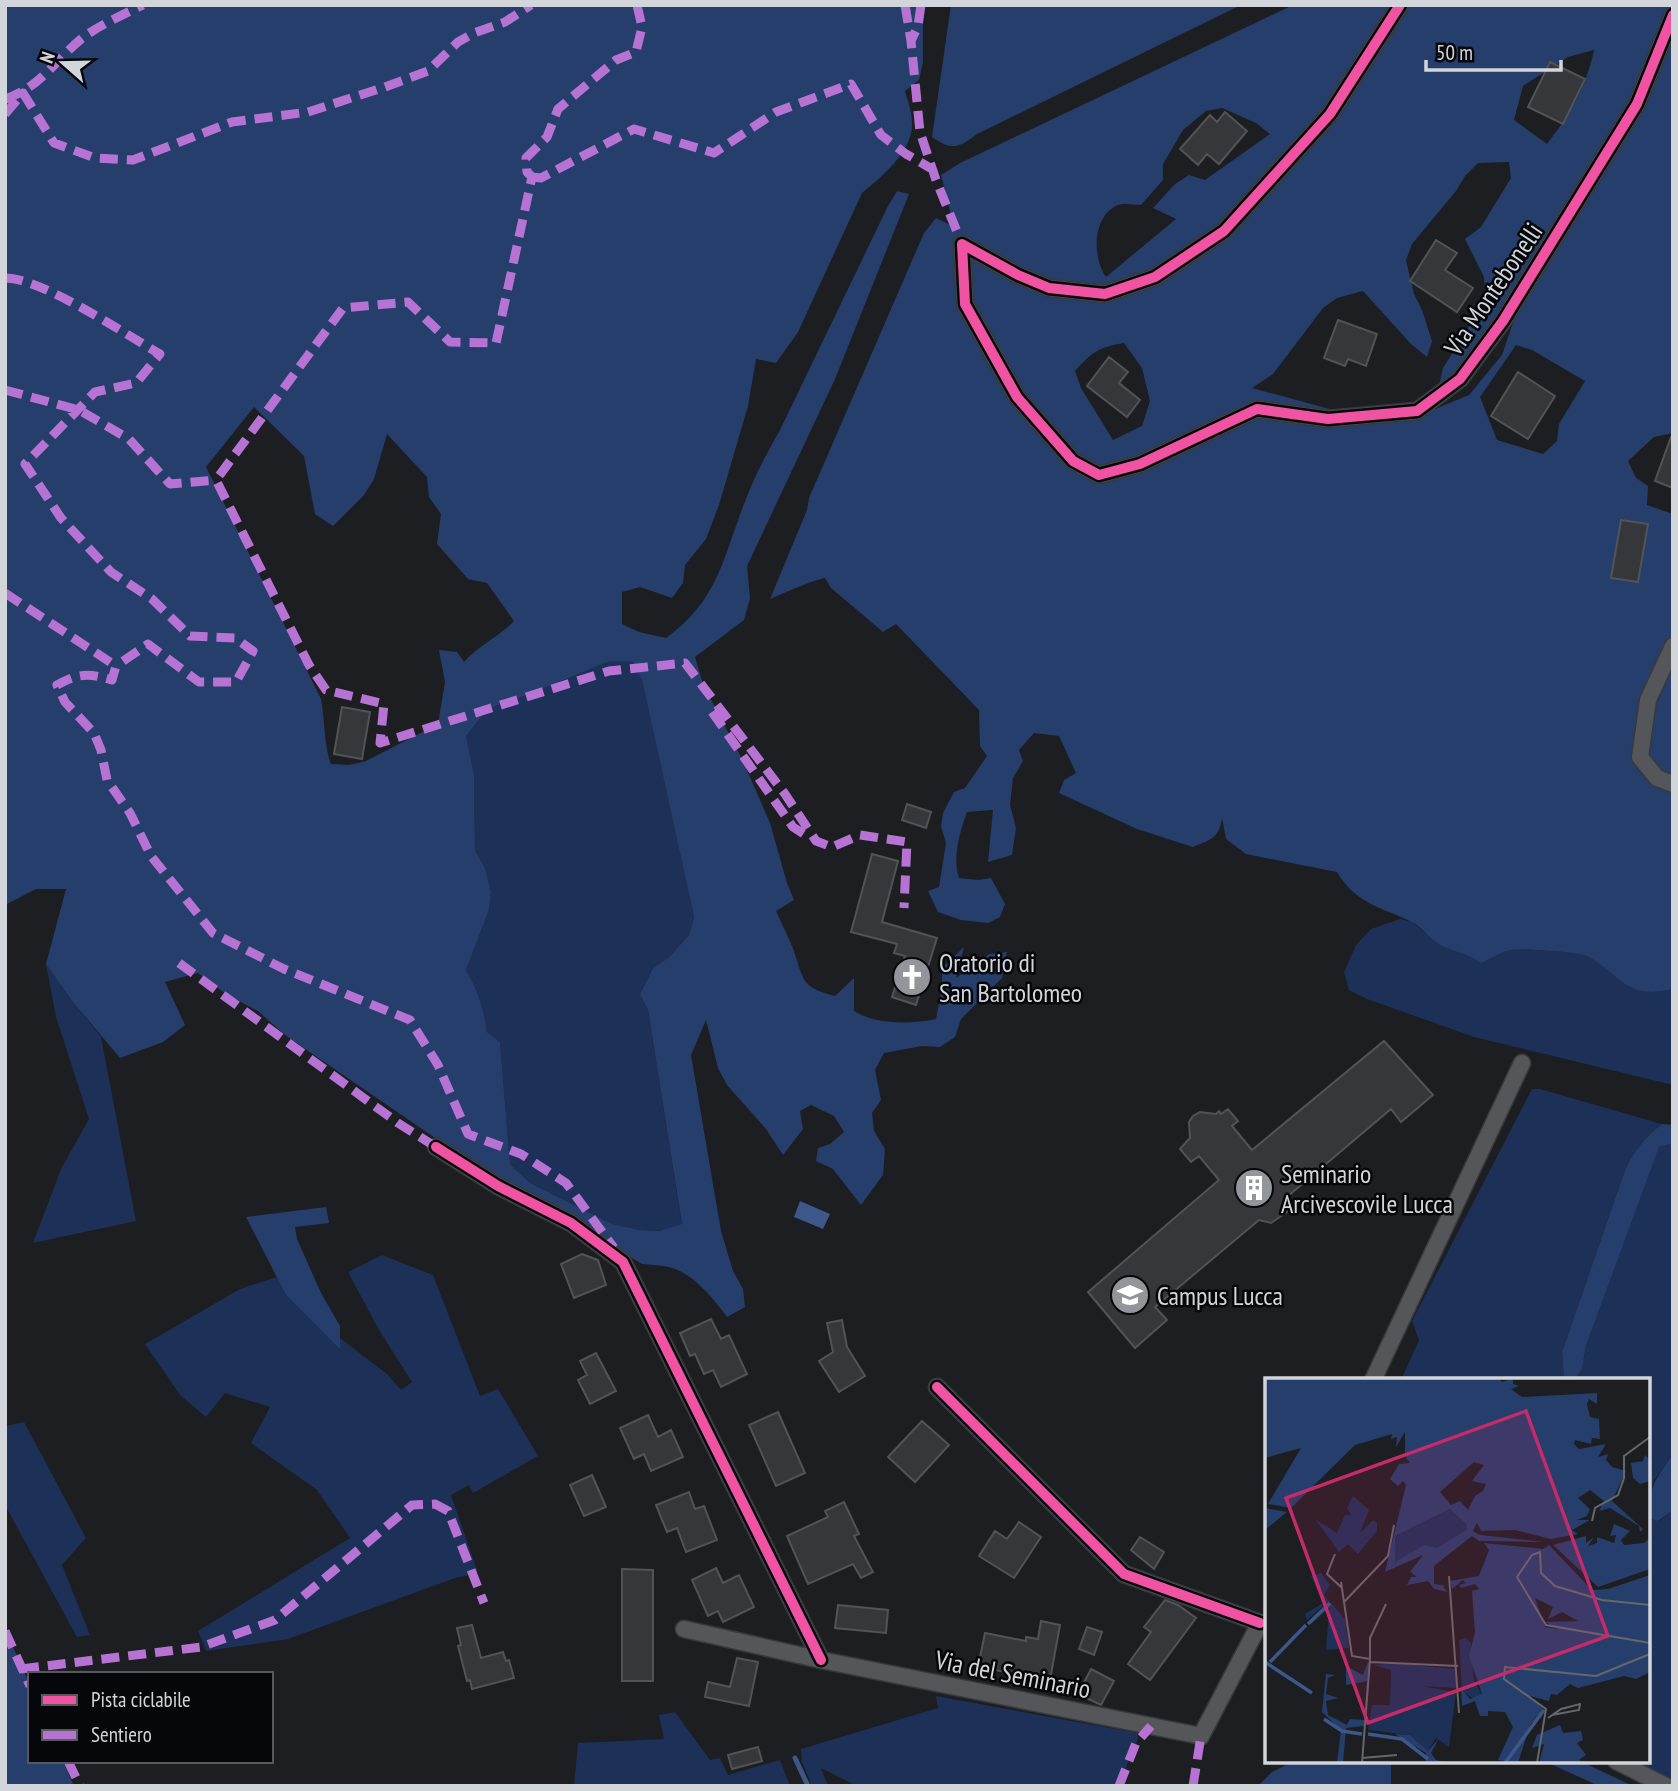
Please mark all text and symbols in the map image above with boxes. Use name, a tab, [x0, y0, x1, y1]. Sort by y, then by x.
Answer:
north arrow	[28, 28, 98, 98]
scale bar	[1426, 28, 1561, 72]
text: 50 m	[1436, 39, 1473, 66]
text: N	[34, 48, 60, 66]
street label: Via Montebonelli	[1436, 216, 1549, 362]
place label: Oratorio di San Bartolomeo	[939, 946, 1082, 1009]
church icon: Oratorio di San Bartolomeo	[891, 956, 933, 998]
place label: Seminario Arcivescovile Lucca	[1281, 1157, 1453, 1220]
building icon: Seminario Arcivescovile Lucca	[1233, 1167, 1275, 1209]
school or university icon: Campus Lucca	[1109, 1274, 1151, 1316]
place label: Campus Lucca	[1157, 1279, 1283, 1312]
inset map	[1265, 1378, 1650, 1763]
street label: Via del Seminario	[932, 1643, 1093, 1705]
legend	[28, 1672, 273, 1763]
text: Pista ciclabile	[91, 1686, 191, 1713]
text: Sentiero	[91, 1721, 152, 1748]

